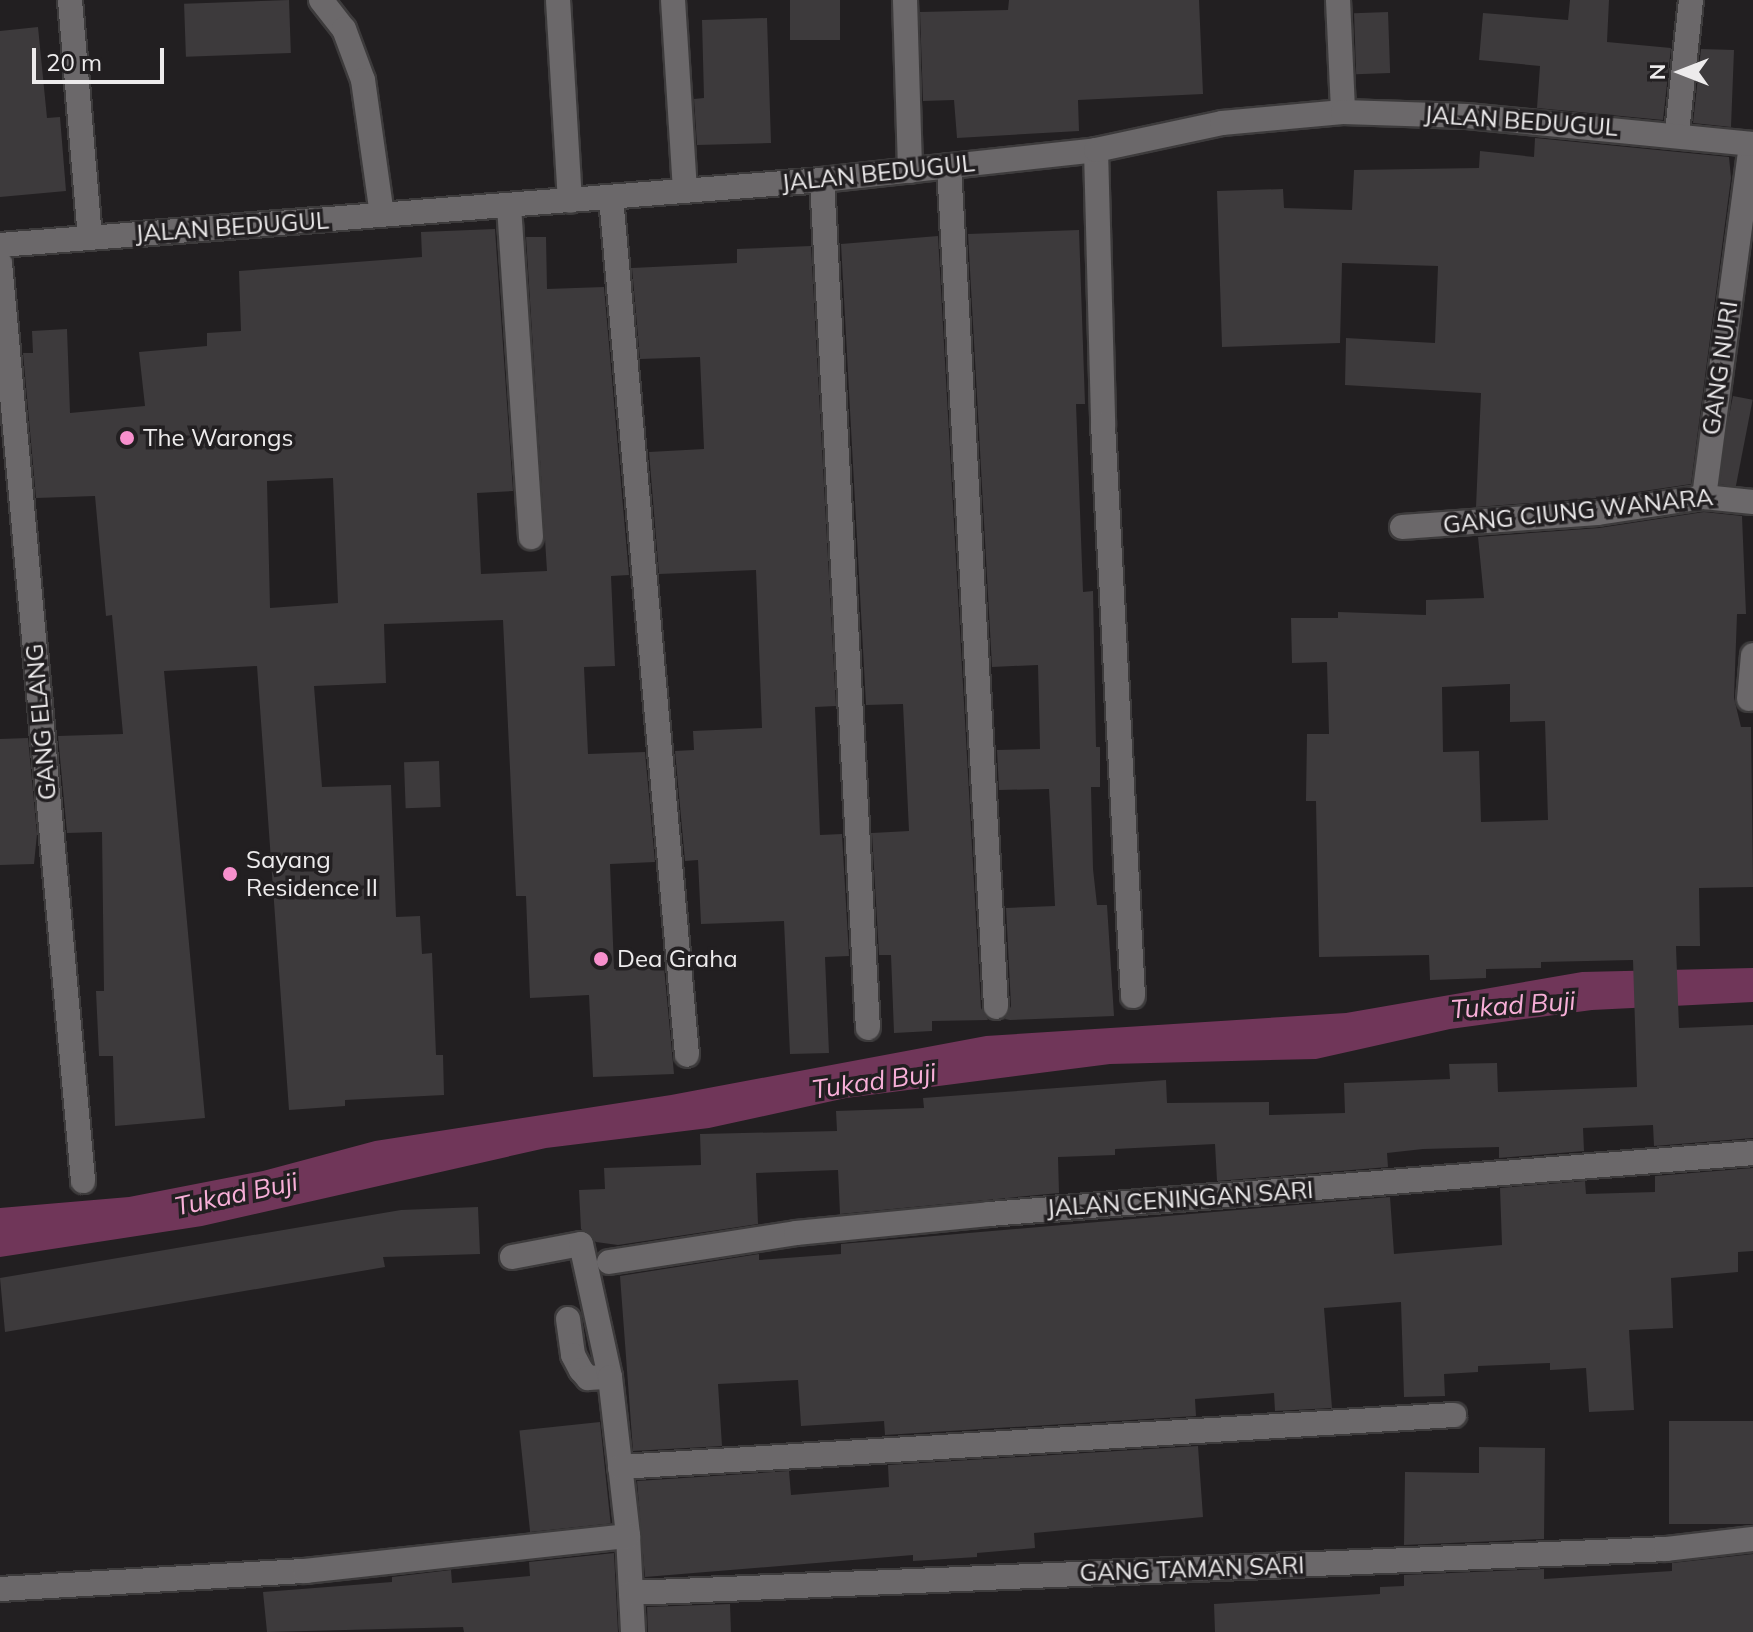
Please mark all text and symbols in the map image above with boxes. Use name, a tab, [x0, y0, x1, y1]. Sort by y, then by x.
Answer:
scale bar	[36, 32, 168, 82]
north arrow	[1641, 32, 1721, 112]
text: 20 m	[46, 47, 102, 77]
text: N	[1643, 64, 1671, 80]
street label: JALAN BEDUGUL	[1423, 100, 1619, 142]
street label: JALAN BEDUGUL	[780, 149, 976, 197]
street label: JALAN BEDUGUL	[134, 206, 330, 248]
street label: GANG NURI	[1696, 299, 1744, 437]
place label: The Warongs	[143, 424, 293, 452]
marker: The Warongs	[118, 429, 136, 447]
street label: GANG CIUNG WANARA	[1442, 482, 1714, 540]
street label: GANG ELANG	[20, 643, 62, 801]
place label: Sayang Residence II	[246, 846, 378, 902]
marker: Sayang Residence II	[221, 865, 239, 883]
place label: Dea Graha	[617, 945, 738, 973]
marker: Dea Graha	[592, 950, 610, 968]
water label: Tukad Buji	[1449, 985, 1577, 1025]
water label: Tukad Buji	[810, 1057, 938, 1105]
water label: Tukad Buji	[172, 1166, 300, 1222]
street label: JALAN CENINGAN SARI	[1046, 1175, 1314, 1223]
street label: GANG TAMAN SARI	[1079, 1551, 1305, 1587]

